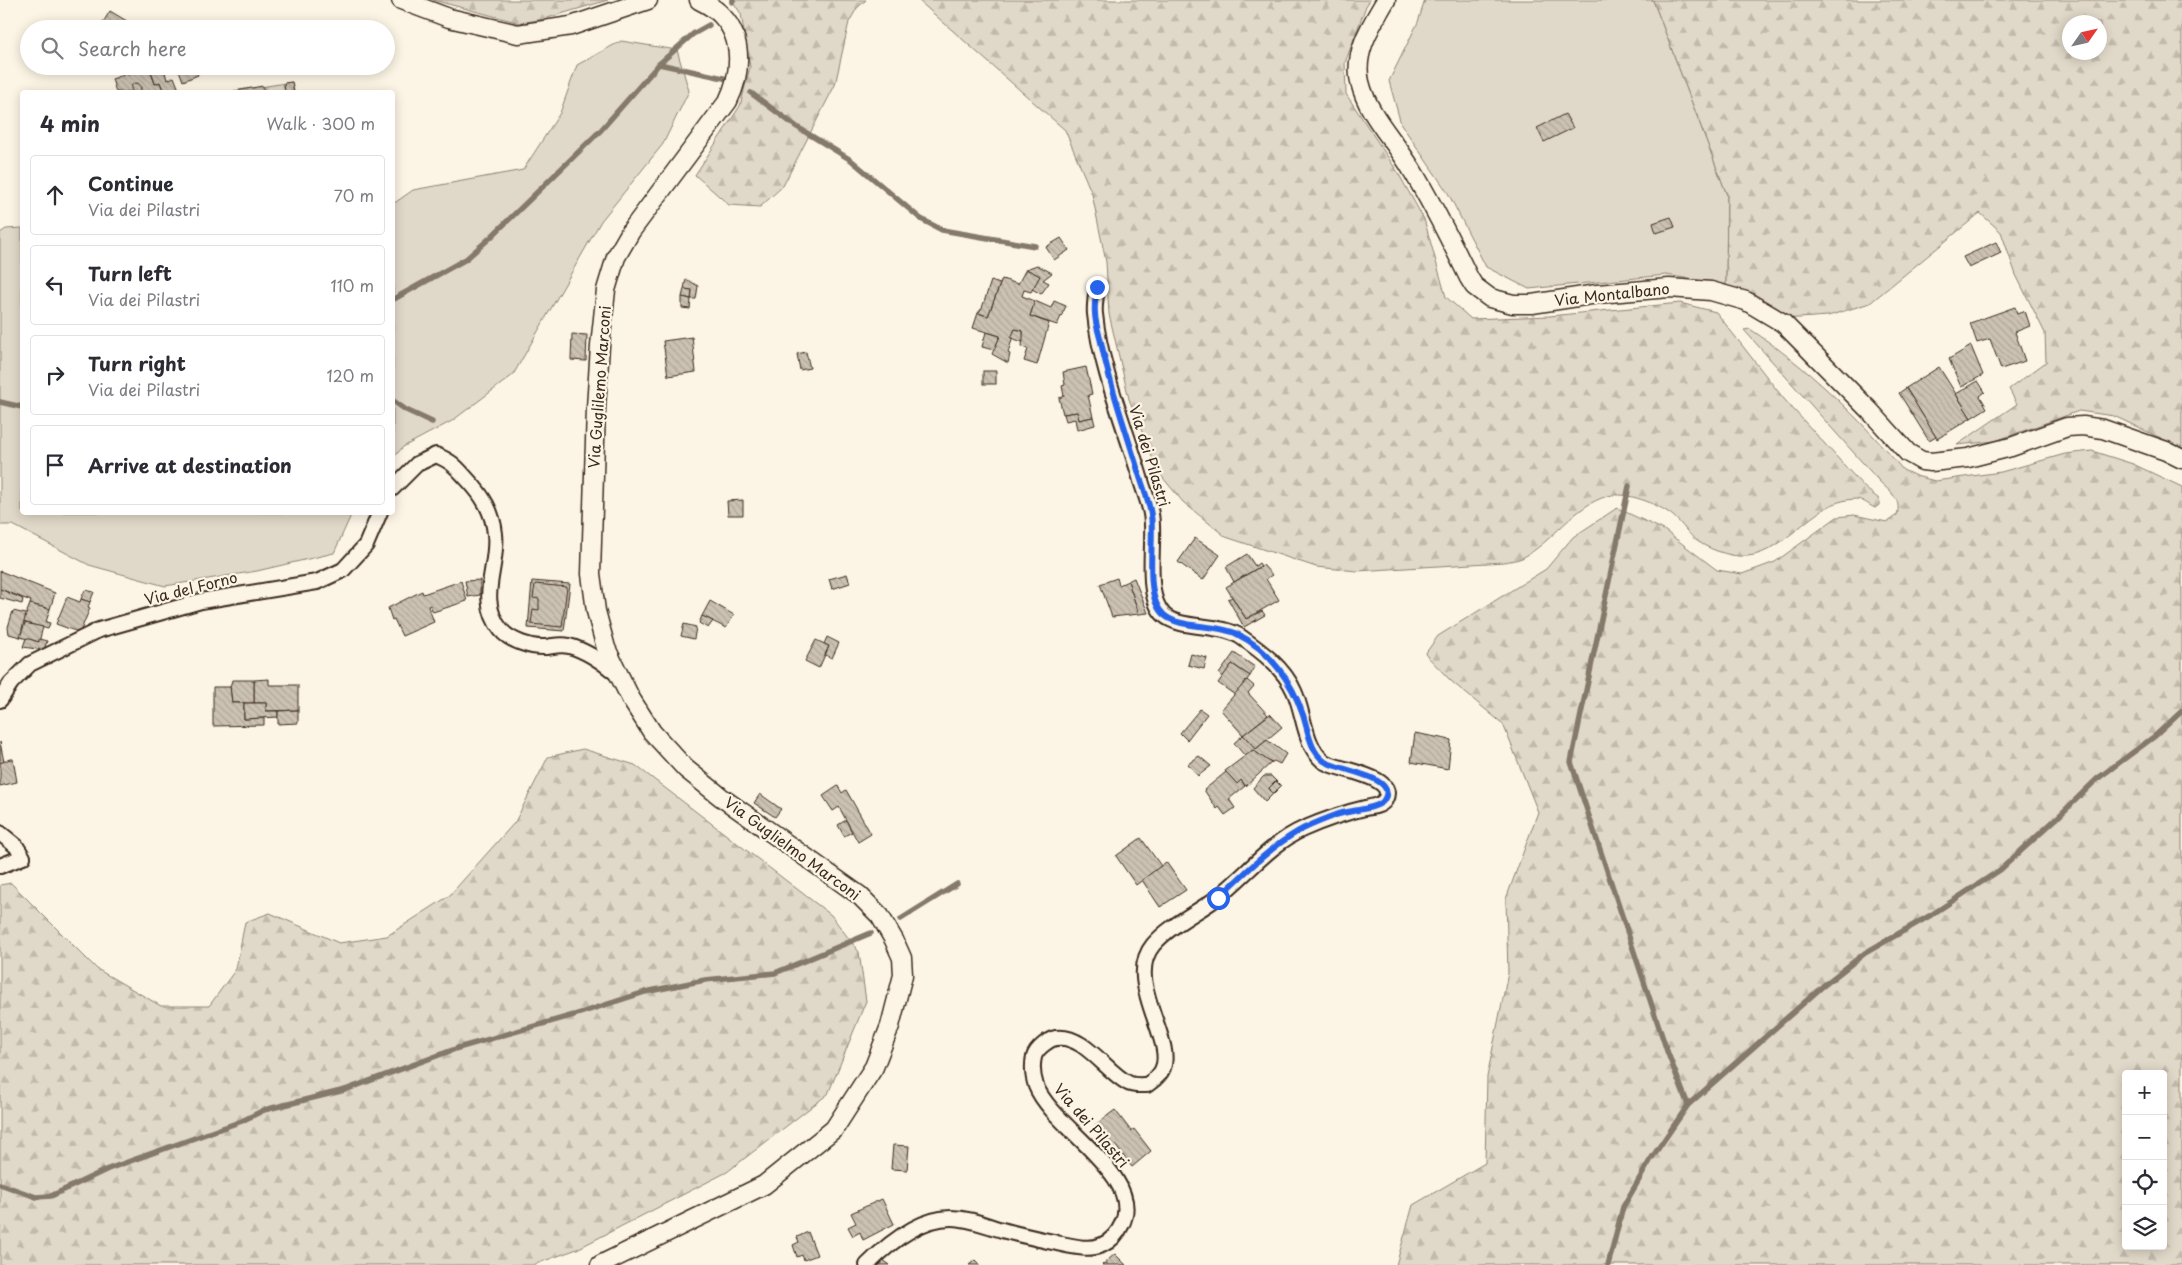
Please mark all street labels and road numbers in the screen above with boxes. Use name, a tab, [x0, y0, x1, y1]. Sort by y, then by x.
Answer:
street label: Via Montalbano	[1553, 276, 1671, 311]
street label: Via Guglilemo Marconi	[581, 305, 616, 469]
street label: Via dei Pilastri	[1124, 402, 1177, 509]
street label: Via del Forno	[142, 565, 240, 610]
street label: Via Guglielmo Marconi	[720, 790, 866, 905]
street label: Via dei Pilastri	[1049, 1078, 1135, 1172]

